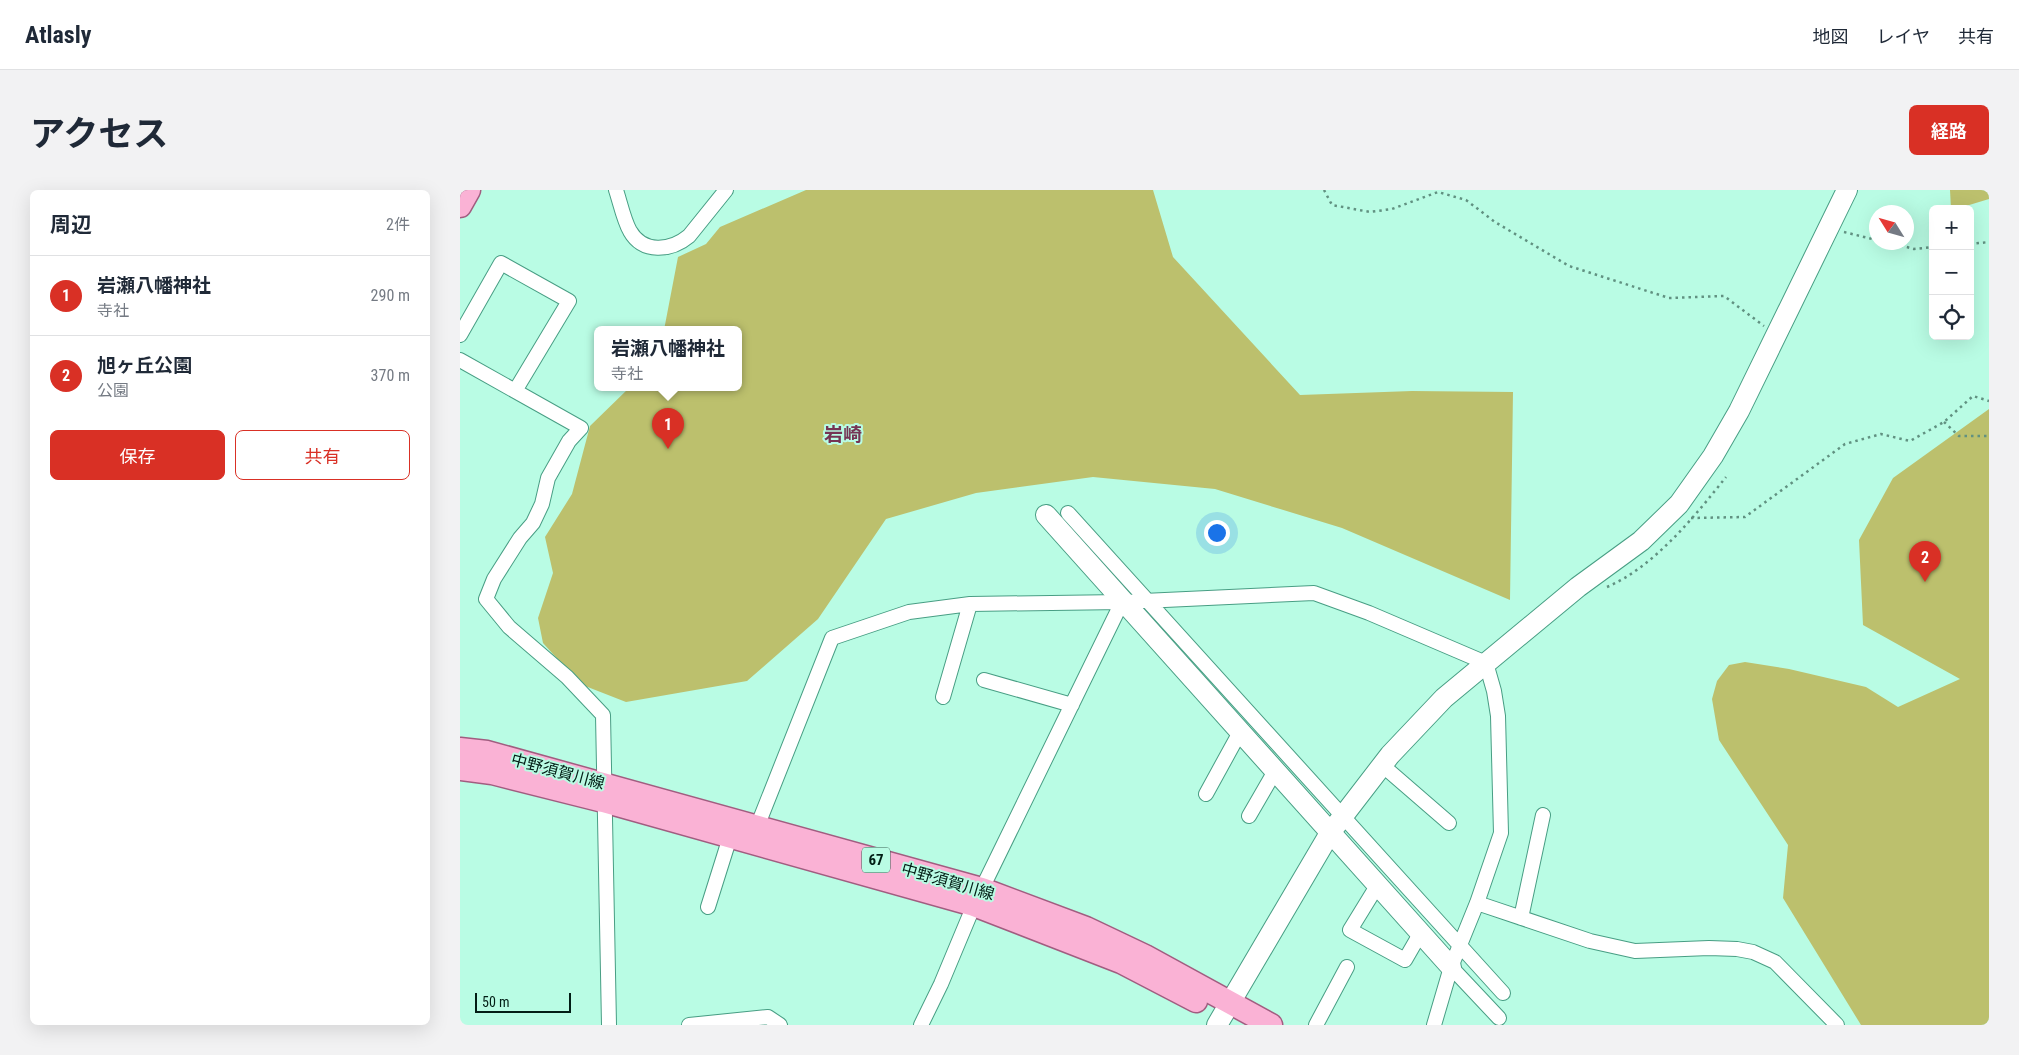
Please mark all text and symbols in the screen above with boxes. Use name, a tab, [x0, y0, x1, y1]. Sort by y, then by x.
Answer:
text: Atlasly	[25, 21, 91, 49]
text: 地図	[1813, 26, 1849, 47]
text: レイヤ	[1877, 26, 1930, 47]
text: 共有	[1958, 26, 1994, 47]
button: 経路	[1909, 105, 1989, 155]
text: アクセス	[30, 114, 168, 155]
north arrow	[1869, 205, 1914, 250]
map controls	[1929, 205, 1974, 340]
button: +	[1929, 205, 1974, 250]
text: 周辺	[50, 213, 92, 237]
text: 2件	[386, 215, 410, 234]
button: −	[1929, 250, 1974, 295]
text: 岩瀬八幡神社	[97, 274, 211, 297]
text: 1	[62, 286, 70, 305]
text: 290 m	[371, 286, 410, 305]
button: locate	[1929, 295, 1974, 340]
text: 寺社	[97, 301, 129, 320]
popup	[594, 326, 742, 391]
text: 岩瀬八幡神社	[611, 337, 725, 360]
text: 旭ヶ丘公園	[97, 354, 192, 377]
text: 寺社	[611, 364, 643, 383]
text: 2	[62, 366, 70, 385]
text: 370 m	[371, 366, 410, 385]
text: 公園	[97, 381, 129, 400]
pin: 1	[652, 408, 684, 449]
district label: 岩崎	[824, 423, 862, 446]
button: 保存	[50, 430, 225, 480]
button: 共有	[235, 430, 410, 480]
your location	[1204, 520, 1230, 546]
pin: 2	[1909, 541, 1941, 582]
street label: 中野須賀川線	[509, 750, 607, 793]
road number: 67	[862, 848, 890, 872]
street label: 中野須賀川線	[899, 859, 997, 904]
scale bar	[475, 990, 571, 1013]
text: 50 m	[482, 994, 510, 1010]

